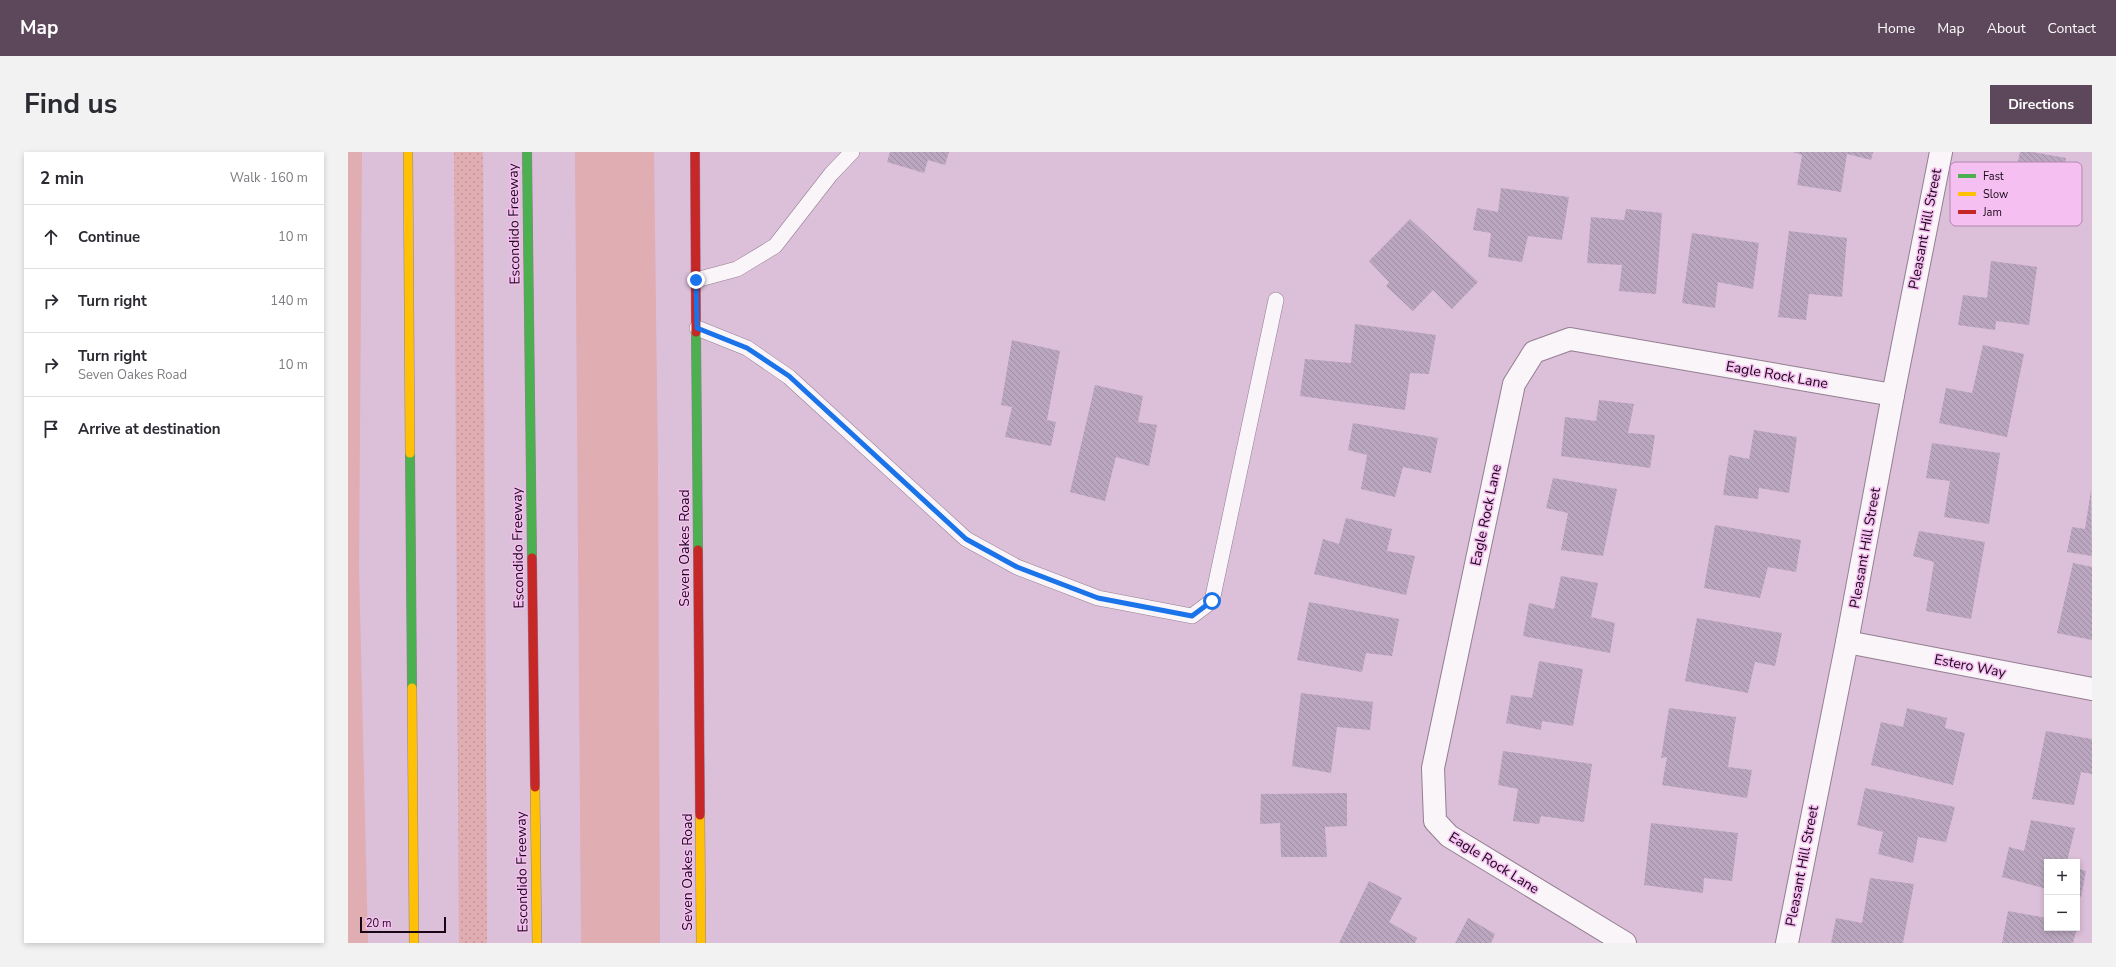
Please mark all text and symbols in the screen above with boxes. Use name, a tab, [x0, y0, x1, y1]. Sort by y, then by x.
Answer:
text: Map	[20, 15, 58, 41]
text: Home	[1877, 19, 1915, 38]
text: Map	[1937, 19, 1965, 38]
text: About	[1987, 19, 2026, 38]
text: Contact	[2048, 19, 2096, 38]
text: Find us	[24, 85, 118, 123]
button: Directions	[1990, 85, 2092, 124]
street label: Escondido Freeway	[503, 162, 525, 285]
legend	[1950, 162, 2082, 226]
text: 2 min	[40, 167, 84, 190]
street label: Pleasant Hill Street	[1904, 167, 1946, 291]
text: Walk · 160 m	[230, 169, 308, 187]
text: Fast	[1983, 169, 2004, 184]
text: Slow	[1983, 187, 2008, 202]
text: Jam	[1982, 205, 2002, 220]
icon: ahead	[40, 226, 62, 248]
text: Continue	[78, 227, 140, 247]
text: 10 m	[278, 228, 308, 246]
route end	[687, 271, 705, 289]
icon: right	[40, 290, 62, 312]
text: Turn right	[78, 291, 147, 311]
text: 140 m	[270, 292, 308, 310]
text: Turn right	[78, 346, 147, 366]
icon: right	[40, 354, 62, 376]
text: 10 m	[278, 356, 308, 374]
street label: Eagle Rock Lane	[1724, 357, 1830, 393]
text: Seven Oakes Road	[78, 366, 187, 384]
icon: arrive	[40, 418, 62, 440]
text: Arrive at destination	[78, 419, 221, 439]
street label: Eagle Rock Lane	[1466, 463, 1506, 567]
street label: Escondido Freeway	[507, 486, 529, 609]
street label: Pleasant Hill Street	[1845, 486, 1885, 610]
street label: Seven Oakes Road	[675, 489, 694, 607]
route start	[1203, 592, 1221, 610]
street label: Estero Way	[1933, 650, 2008, 682]
street label: Pleasant Hill Street	[1781, 804, 1823, 928]
street label: Escondido Freeway	[511, 810, 533, 933]
street label: Seven Oakes Road	[678, 813, 697, 931]
street label: Eagle Rock Lane	[1445, 828, 1543, 898]
map controls	[2044, 859, 2080, 931]
button: +	[2044, 859, 2080, 895]
button: −	[2044, 895, 2080, 931]
scale bar	[360, 915, 446, 934]
text: 20 m	[366, 916, 391, 931]

